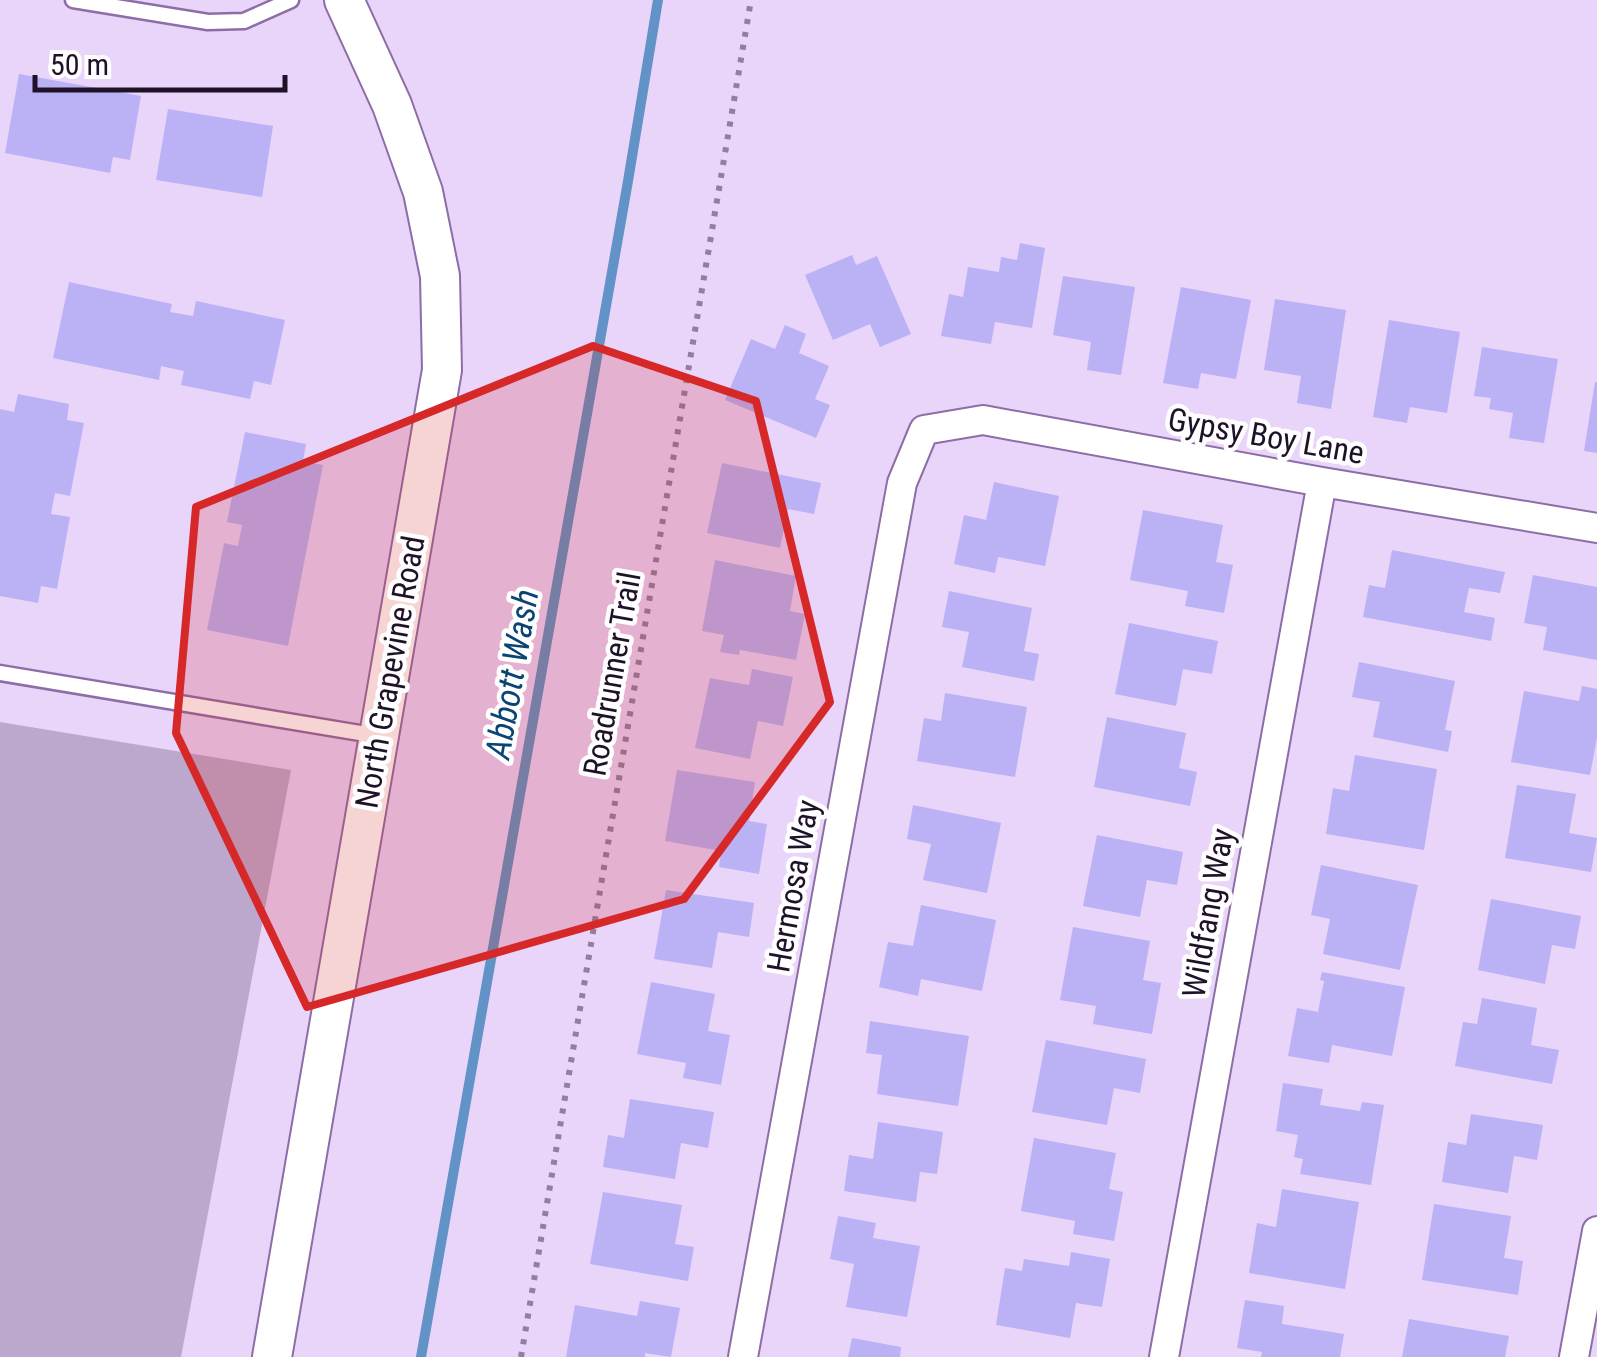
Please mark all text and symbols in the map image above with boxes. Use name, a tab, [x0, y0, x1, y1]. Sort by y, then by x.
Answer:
scale bar	[35, 30, 285, 92]
text: 50 m	[50, 47, 109, 82]
street label: Gypsy Boy Lane	[1165, 400, 1367, 472]
street label: North Grapevine Road	[347, 533, 433, 811]
street label: Roadrunner Trail	[575, 569, 649, 779]
water label: Abbott Wash	[477, 586, 548, 764]
street label: Hermosa Way	[759, 797, 827, 975]
street label: Wildfang Way	[1174, 825, 1242, 1001]

